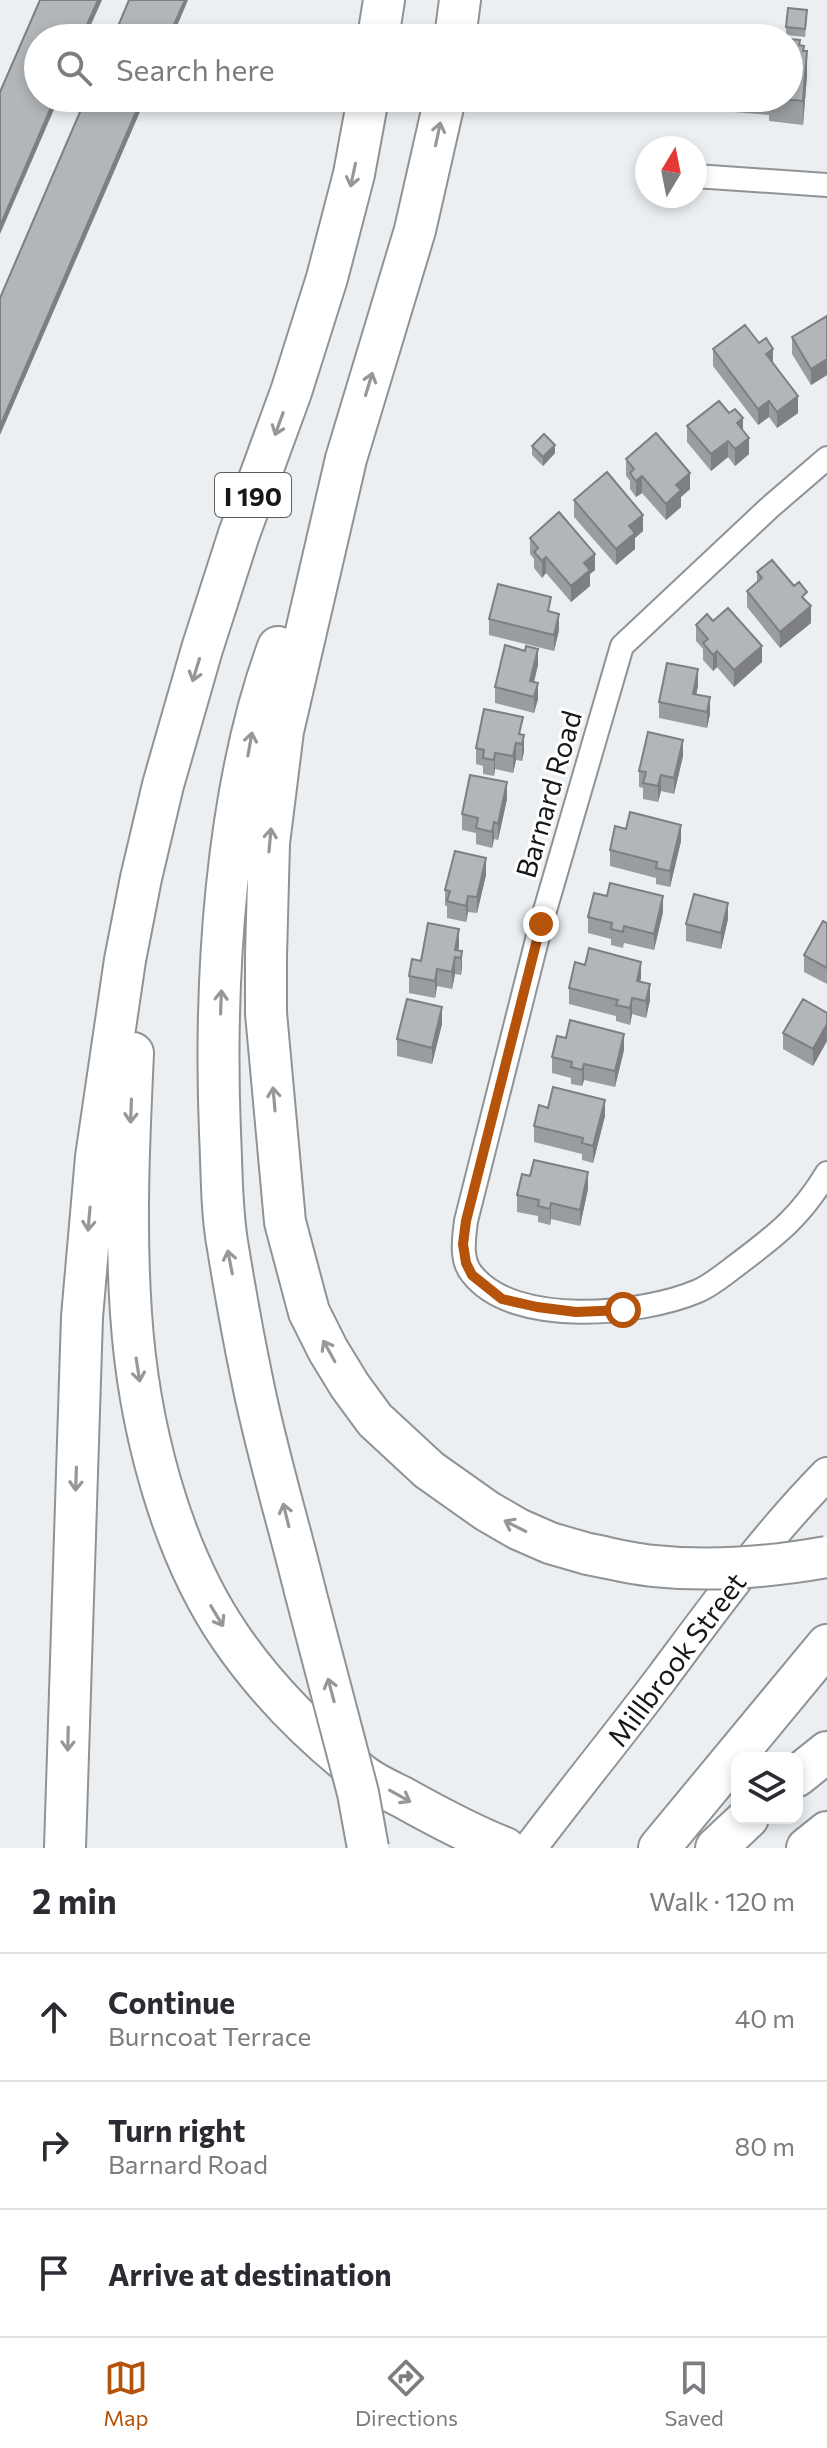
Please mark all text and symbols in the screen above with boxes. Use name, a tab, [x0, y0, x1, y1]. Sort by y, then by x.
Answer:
search box	[24, 24, 803, 112]
icon: search	[52, 46, 96, 90]
text: Search here	[116, 50, 275, 87]
one-way arrow	[431, 122, 446, 147]
north arrow	[635, 136, 707, 208]
one-way arrow	[345, 161, 360, 187]
one-way arrow	[362, 372, 377, 398]
one-way arrow	[271, 411, 285, 435]
road number: I 190	[215, 473, 291, 517]
one-way arrow	[188, 656, 203, 682]
street label: Barnard Road	[508, 707, 588, 881]
one-way arrow	[243, 732, 258, 757]
one-way arrow	[262, 827, 277, 854]
route end	[523, 906, 559, 942]
one-way arrow	[213, 989, 228, 1016]
one-way arrow	[266, 1086, 281, 1113]
one-way arrow	[123, 1097, 138, 1124]
one-way arrow	[82, 1205, 97, 1232]
one-way arrow	[222, 1249, 237, 1275]
route start	[605, 1292, 641, 1328]
one-way arrow	[320, 1340, 336, 1363]
one-way arrow	[131, 1357, 146, 1383]
one-way arrow	[69, 1465, 84, 1492]
one-way arrow	[278, 1503, 293, 1529]
one-way arrow	[503, 1518, 527, 1534]
street label: Millbrook Street	[600, 1565, 752, 1753]
one-way arrow	[210, 1604, 226, 1627]
one-way arrow	[323, 1678, 338, 1704]
one-way arrow	[60, 1725, 75, 1752]
map controls	[731, 1752, 803, 1824]
button: layers	[731, 1752, 803, 1824]
one-way arrow	[388, 1789, 412, 1805]
text: 2 min	[32, 1879, 117, 1921]
text: Walk · 120 m	[649, 1885, 795, 1916]
text: Continue	[108, 1983, 235, 2020]
icon: ahead	[32, 1995, 76, 2039]
text: 40 m	[735, 2002, 795, 2033]
text: Burncoat Terrace	[108, 2020, 311, 2051]
text: Turn right	[108, 2111, 245, 2148]
icon: right	[32, 2123, 76, 2167]
text: 80 m	[735, 2130, 795, 2161]
text: Barnard Road	[108, 2148, 268, 2179]
icon: arrive	[32, 2251, 76, 2295]
text: Arrive at destination	[108, 2255, 392, 2292]
tab: Map	[103, 2356, 149, 2431]
tab: Directions	[355, 2356, 458, 2431]
tab: Saved	[664, 2356, 724, 2431]

